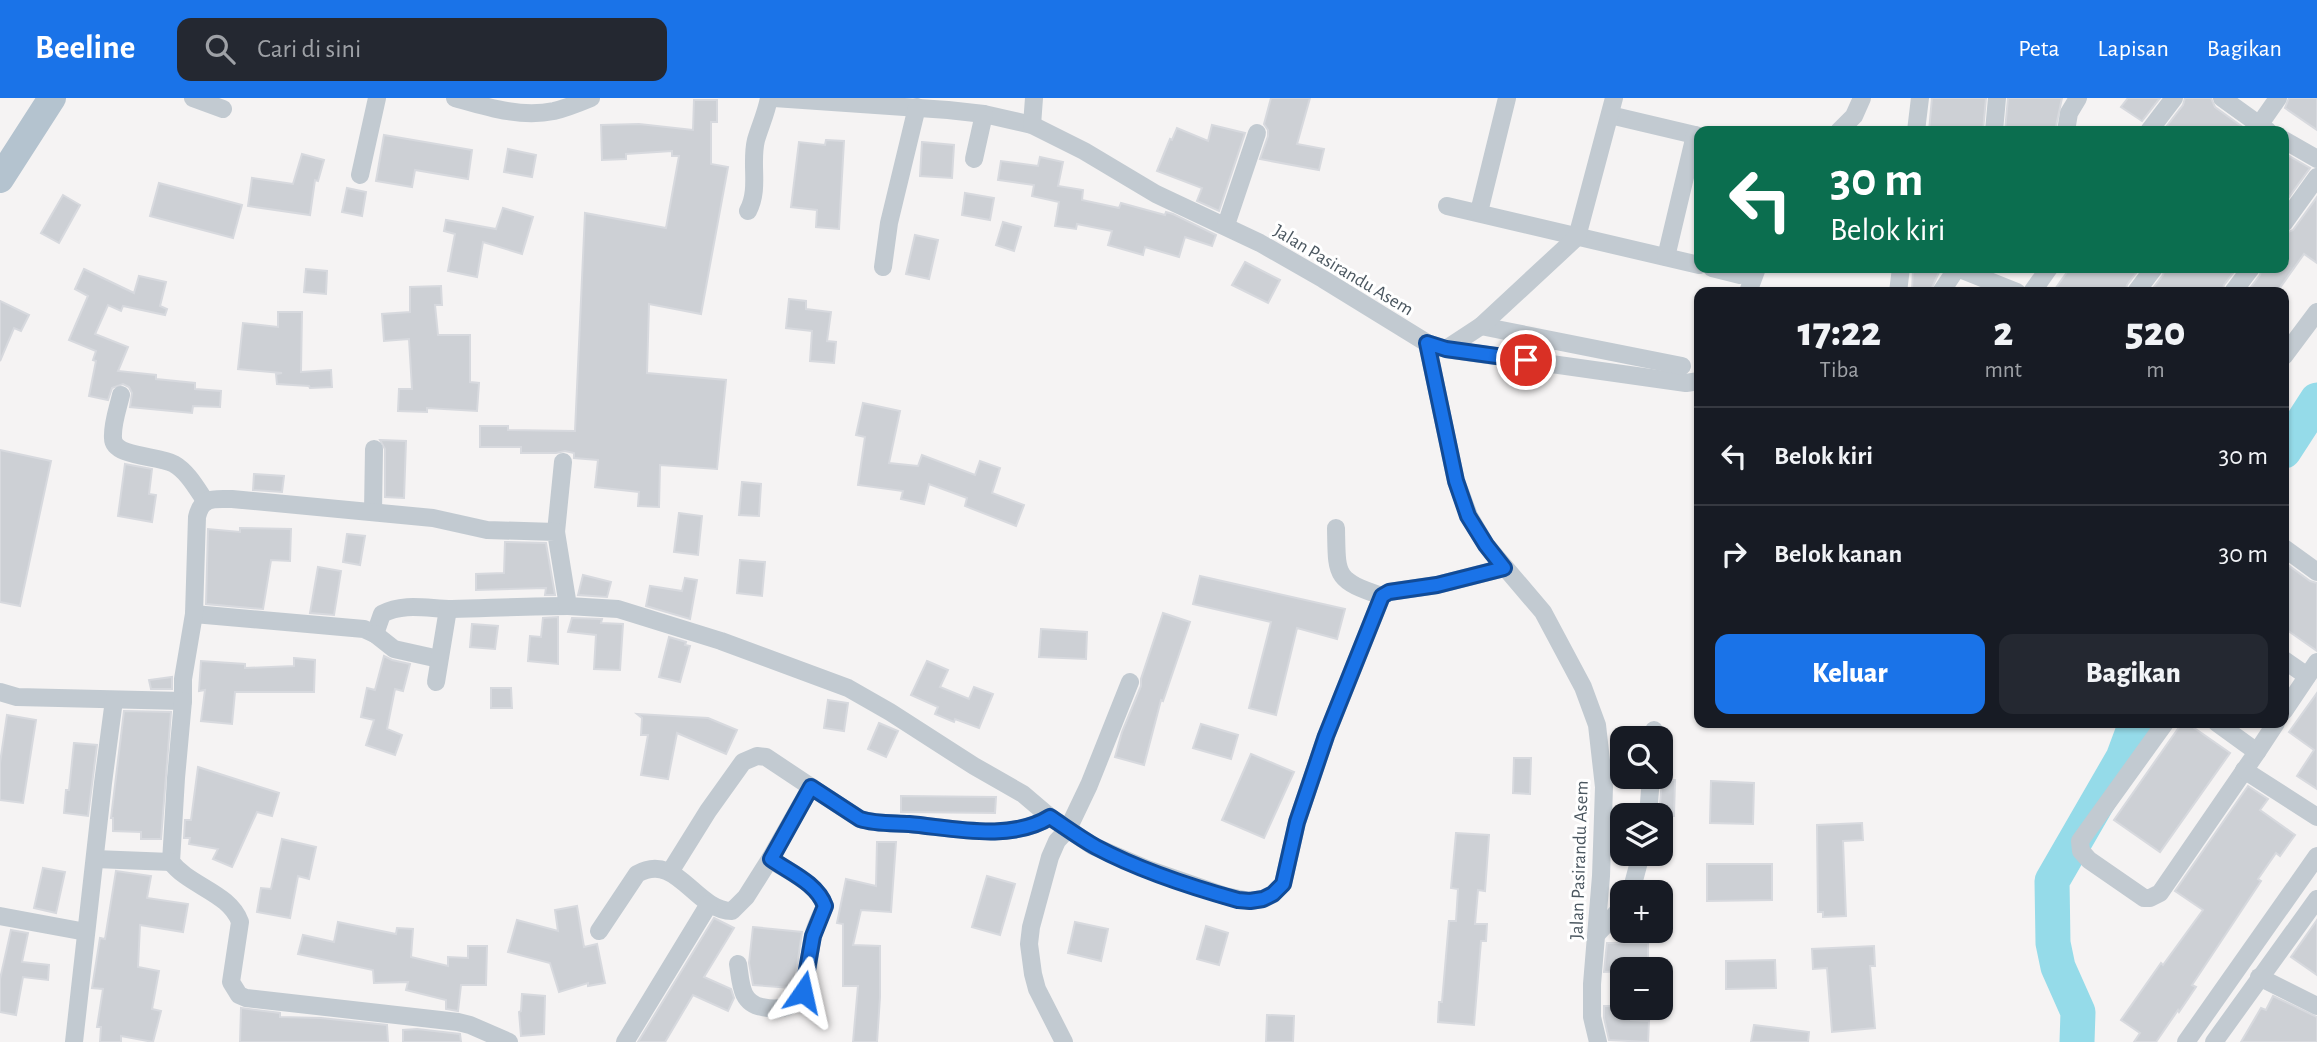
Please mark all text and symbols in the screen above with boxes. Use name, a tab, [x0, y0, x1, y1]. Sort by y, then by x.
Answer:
search box	[177, 18, 667, 81]
icon: search	[201, 30, 239, 68]
text: Beeline	[35, 32, 135, 65]
text: Cari di sini	[257, 36, 361, 62]
text: Peta	[2018, 37, 2060, 61]
text: Lapisan	[2098, 37, 2169, 61]
text: Bagikan	[2207, 37, 2282, 61]
icon: left	[1715, 154, 1806, 245]
text: 30 m	[1830, 156, 1924, 205]
text: Belok kiri	[1830, 214, 1946, 246]
street label: Jalan Pasirandu Asem	[1270, 221, 1416, 319]
text: 17:22	[1797, 311, 1881, 353]
text: 2	[1993, 311, 2013, 353]
text: 520	[2125, 311, 2186, 353]
pin	[1496, 330, 1556, 390]
icon: arrive	[1507, 341, 1545, 379]
text: Tiba	[1820, 359, 1859, 382]
text: mnt	[1985, 359, 2022, 382]
text: m	[2146, 359, 2165, 382]
icon: left	[1715, 437, 1753, 475]
text: Belok kiri	[1774, 443, 1873, 469]
text: 30 m	[2218, 443, 2268, 469]
icon: right	[1715, 535, 1753, 573]
text: Belok kanan	[1774, 541, 1902, 567]
text: 30 m	[2218, 541, 2268, 567]
button: Keluar	[1715, 634, 1985, 714]
button: Bagikan	[1999, 634, 2268, 714]
map controls	[1610, 726, 1673, 1020]
button: search	[1610, 726, 1673, 789]
street label: Jalan Pasirandu Asem	[1567, 780, 1592, 940]
button: layers	[1610, 803, 1673, 866]
button: +	[1610, 880, 1673, 943]
position arrow	[766, 955, 840, 1029]
button: −	[1610, 957, 1673, 1020]

